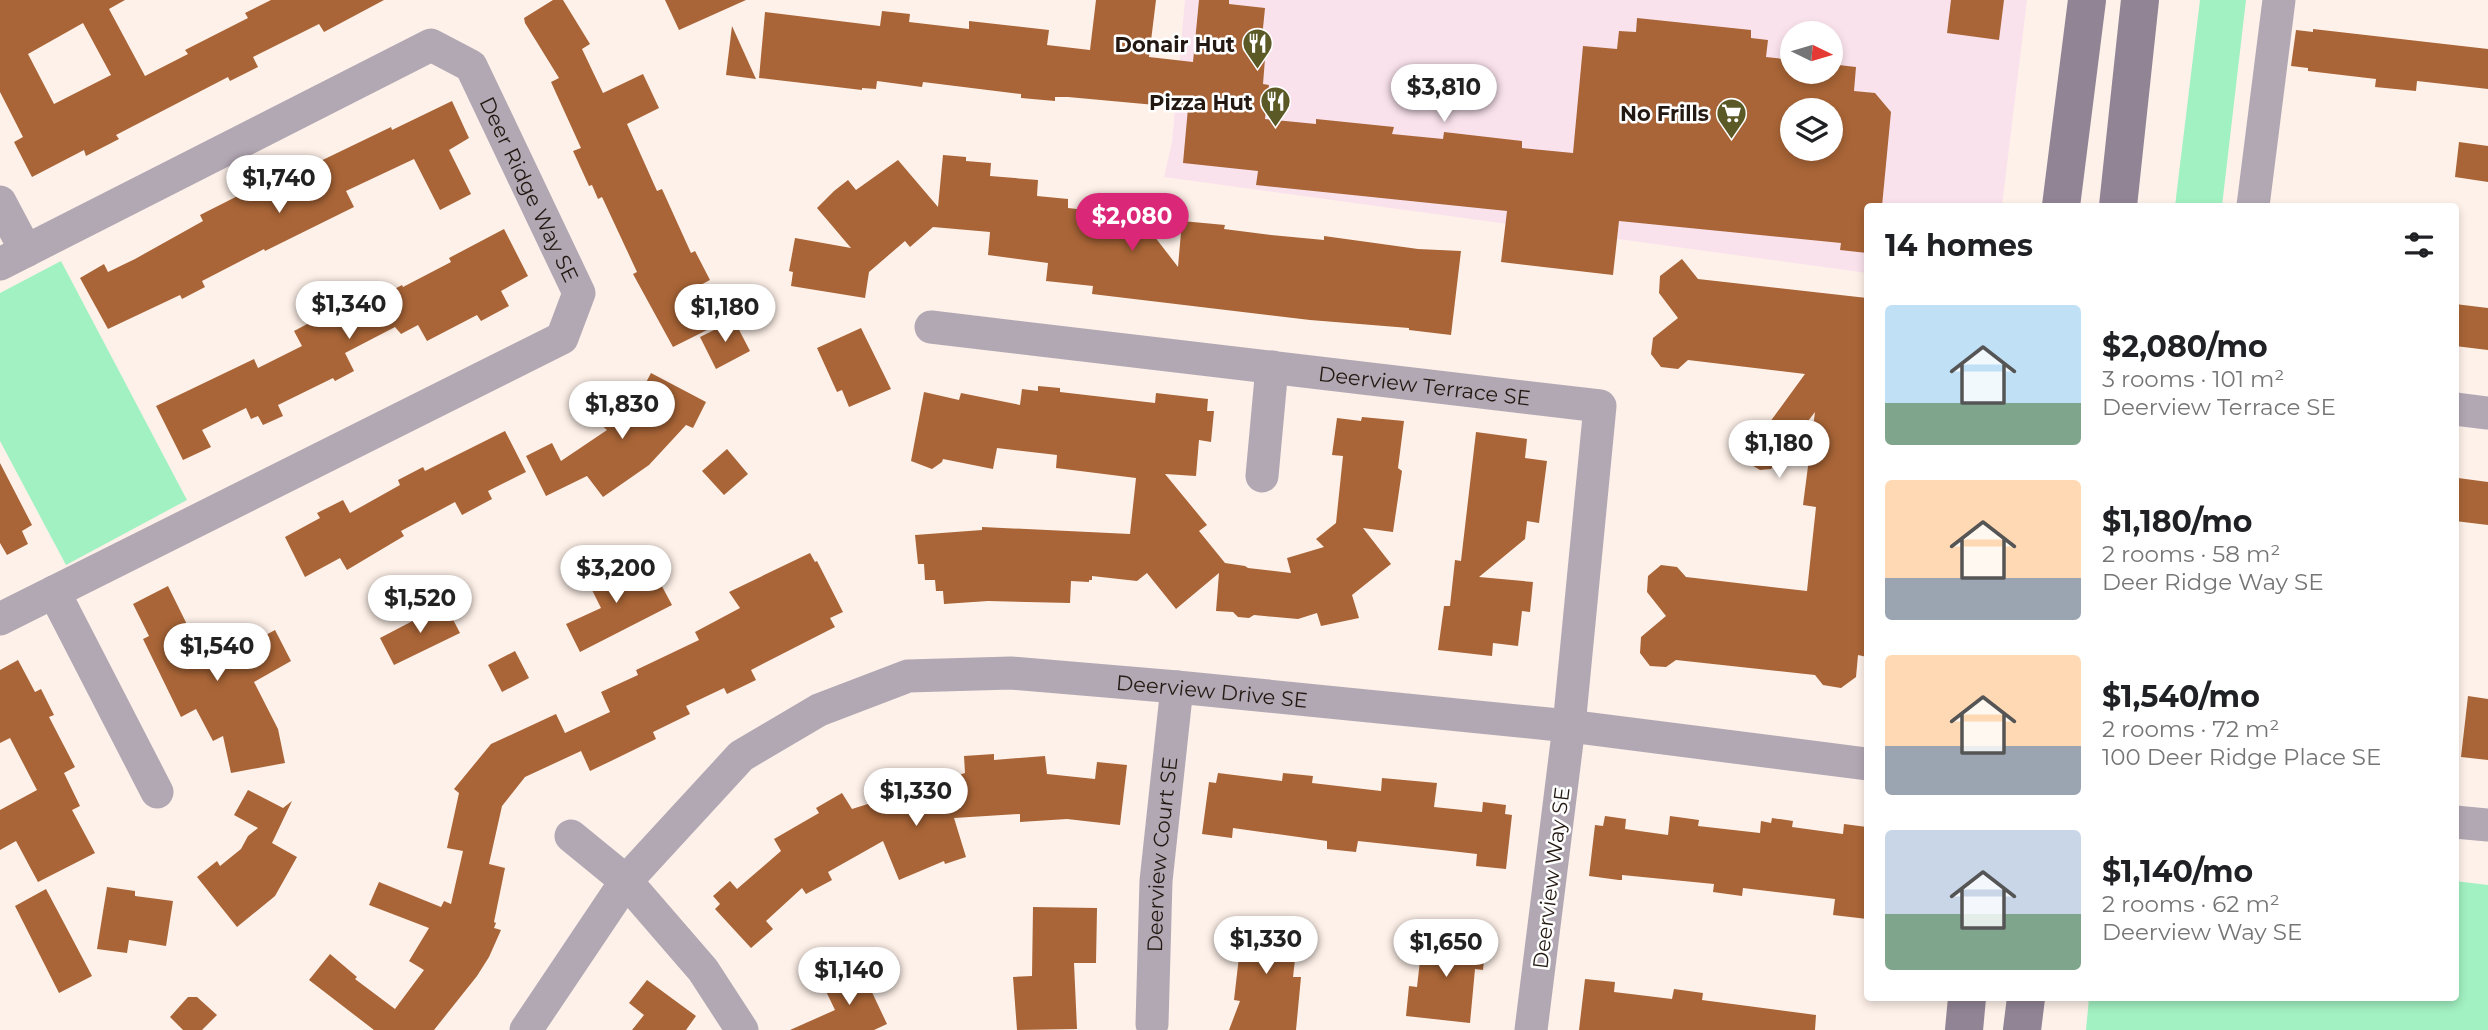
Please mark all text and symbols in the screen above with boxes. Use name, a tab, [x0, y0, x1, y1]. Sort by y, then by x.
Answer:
north arrow	[1780, 21, 1843, 84]
map controls	[1780, 21, 1843, 161]
restaurant icon: Donair Hut	[1241, 27, 1275, 71]
place label: Donair Hut	[1115, 32, 1235, 57]
pin: $3,810	[1387, 64, 1501, 124]
text: $3,810	[1407, 73, 1481, 101]
restaurant icon: Pizza Hut	[1259, 85, 1293, 129]
place label: Pizza Hut	[1149, 90, 1253, 115]
street label: Deer Ridge Way SE	[475, 92, 584, 286]
supermarket icon: No Frills	[1715, 96, 1749, 140]
button: layers	[1780, 98, 1843, 161]
place label: No Frills	[1620, 101, 1709, 126]
pin: $1,740	[222, 156, 336, 215]
text: $1,740	[242, 164, 316, 192]
pin: $2,080	[1075, 194, 1189, 253]
text: $2,080	[1092, 202, 1172, 230]
icon: filters	[2400, 226, 2438, 264]
text: 14 homes	[1885, 227, 2033, 264]
pin: $1,340	[292, 282, 406, 341]
pin: $1,180	[668, 284, 782, 344]
text: $1,340	[312, 290, 386, 318]
text: $1,180	[691, 293, 759, 321]
text: $2,080/mo	[2102, 328, 2268, 365]
icon: home	[1941, 333, 2025, 417]
street label: Deerview Terrace SE	[1317, 360, 1532, 410]
text: 3 rooms · 101 m²	[2102, 365, 2284, 393]
pin: $1,830	[565, 382, 679, 441]
text: $1,830	[585, 390, 659, 418]
text: Deerview Terrace SE	[2102, 393, 2336, 421]
pin: $1,180	[1722, 420, 1836, 480]
text: $1,180	[1745, 429, 1813, 457]
text: $1,180/mo	[2102, 503, 2252, 540]
icon: home	[1941, 508, 2025, 592]
text: 2 rooms · 58 m²	[2102, 540, 2280, 568]
pin: $3,200	[559, 546, 673, 605]
text: $3,200	[576, 554, 656, 582]
text: Deer Ridge Way SE	[2102, 568, 2324, 596]
pin: $1,520	[363, 576, 477, 635]
text: $1,520	[384, 584, 456, 612]
pin: $1,540	[160, 624, 274, 683]
text: $1,540	[180, 632, 254, 660]
street label: Deerview Drive SE	[1115, 669, 1309, 712]
text: $1,540/mo	[2102, 678, 2260, 715]
icon: home	[1941, 683, 2025, 767]
text: 2 rooms · 72 m²	[2102, 715, 2279, 743]
text: 100 Deer Ridge Place SE	[2102, 743, 2381, 771]
street label: Deerview Court SE	[1142, 755, 1182, 953]
pin: $1,330	[859, 768, 973, 828]
text: $1,330	[880, 777, 952, 805]
street label: Deerview Way SE	[1527, 786, 1575, 970]
text: $1,140/mo	[2102, 853, 2253, 890]
icon: home	[1941, 858, 2025, 942]
text: 2 rooms · 62 m²	[2102, 890, 2280, 918]
pin: $1,330	[1209, 916, 1323, 976]
text: Deerview Way SE	[2102, 918, 2302, 946]
pin: $1,650	[1389, 920, 1503, 979]
text: $1,330	[1230, 925, 1302, 953]
text: $1,650	[1409, 928, 1483, 956]
pin: $1,140	[792, 948, 906, 1007]
text: $1,140	[814, 956, 884, 984]

